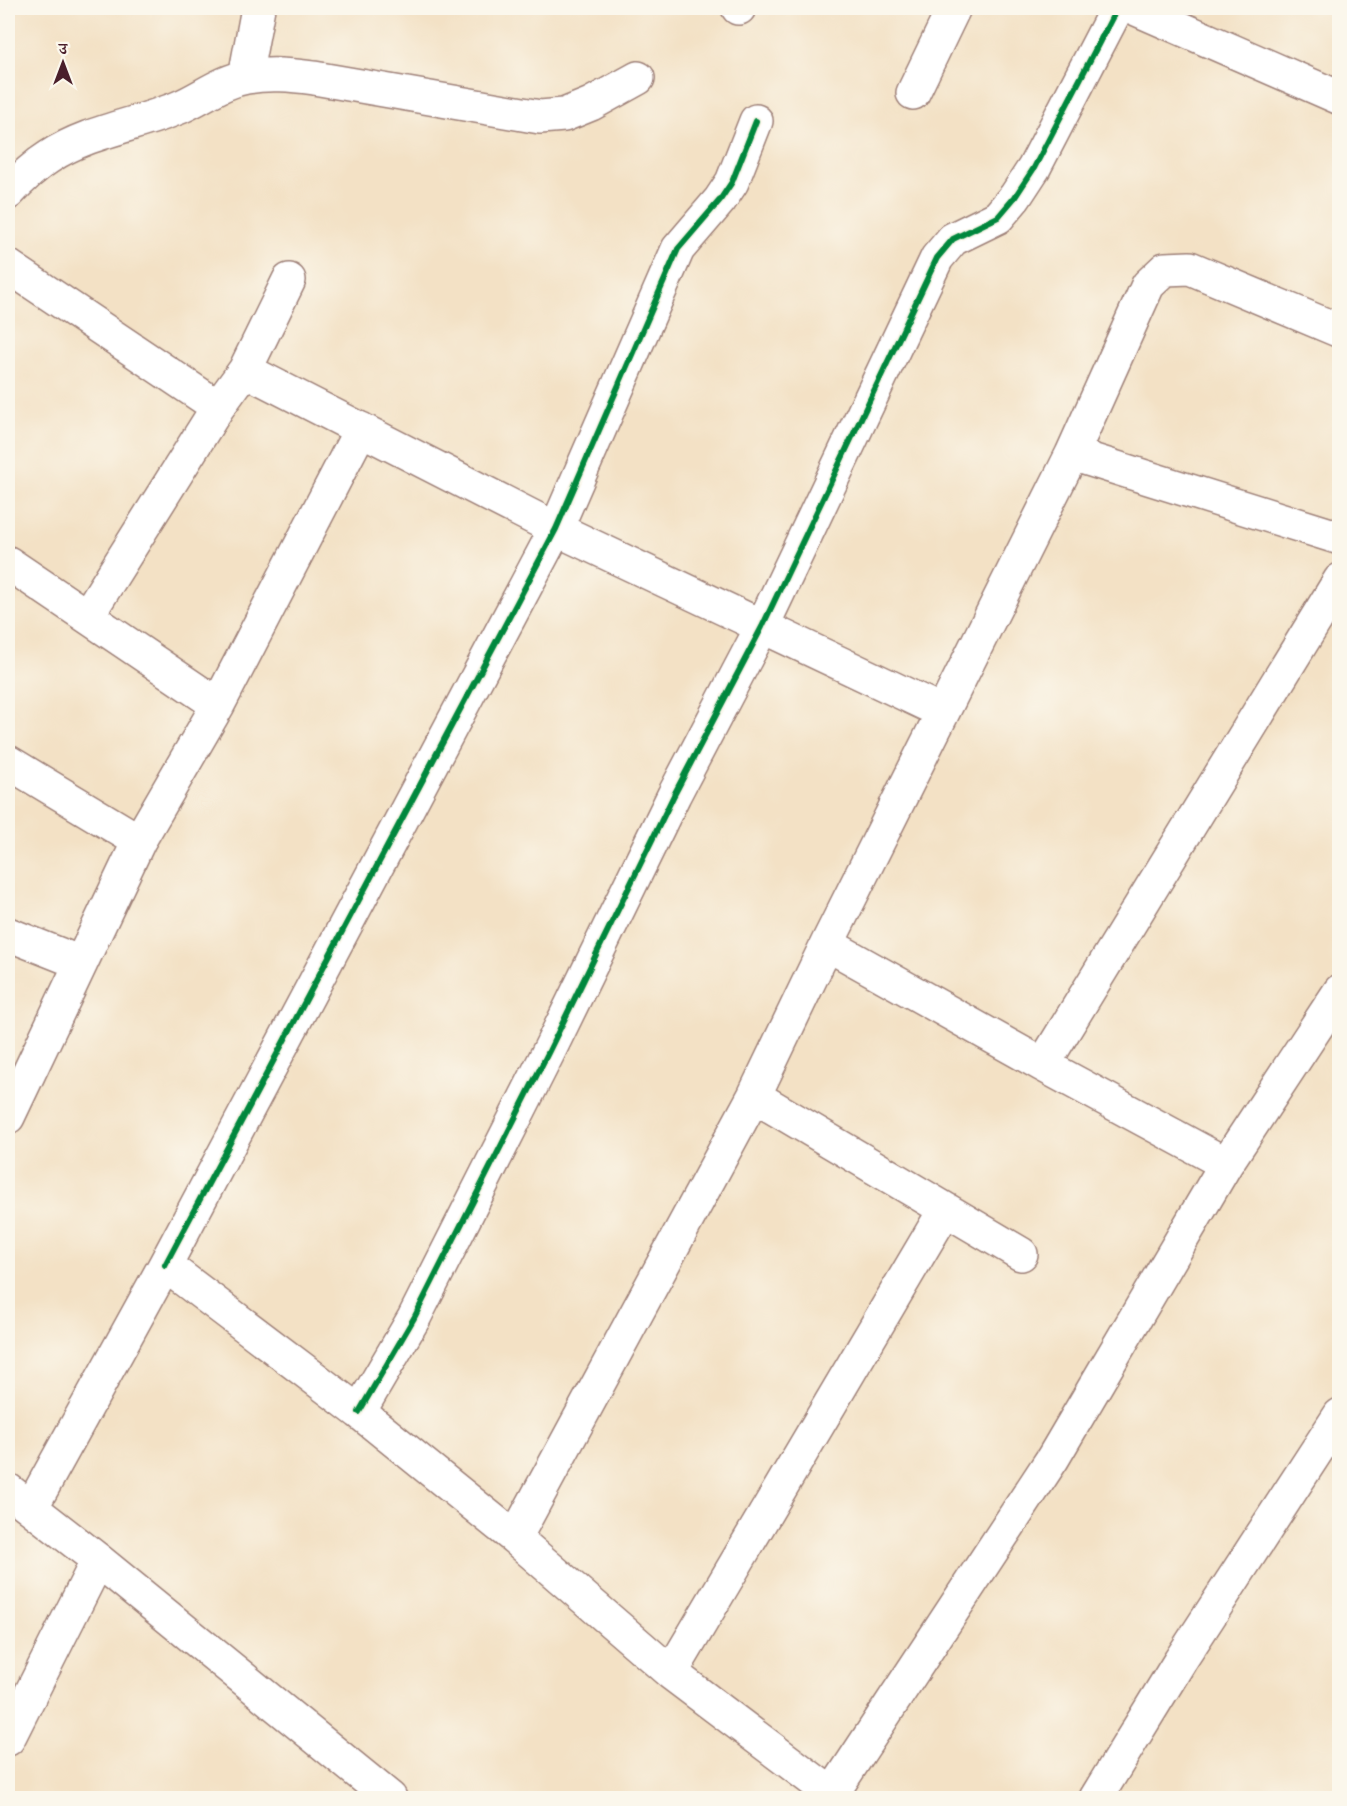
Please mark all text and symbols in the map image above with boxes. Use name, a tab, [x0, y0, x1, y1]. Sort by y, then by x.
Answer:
north arrow	[33, 33, 93, 93]
text: उ	[58, 39, 69, 61]

